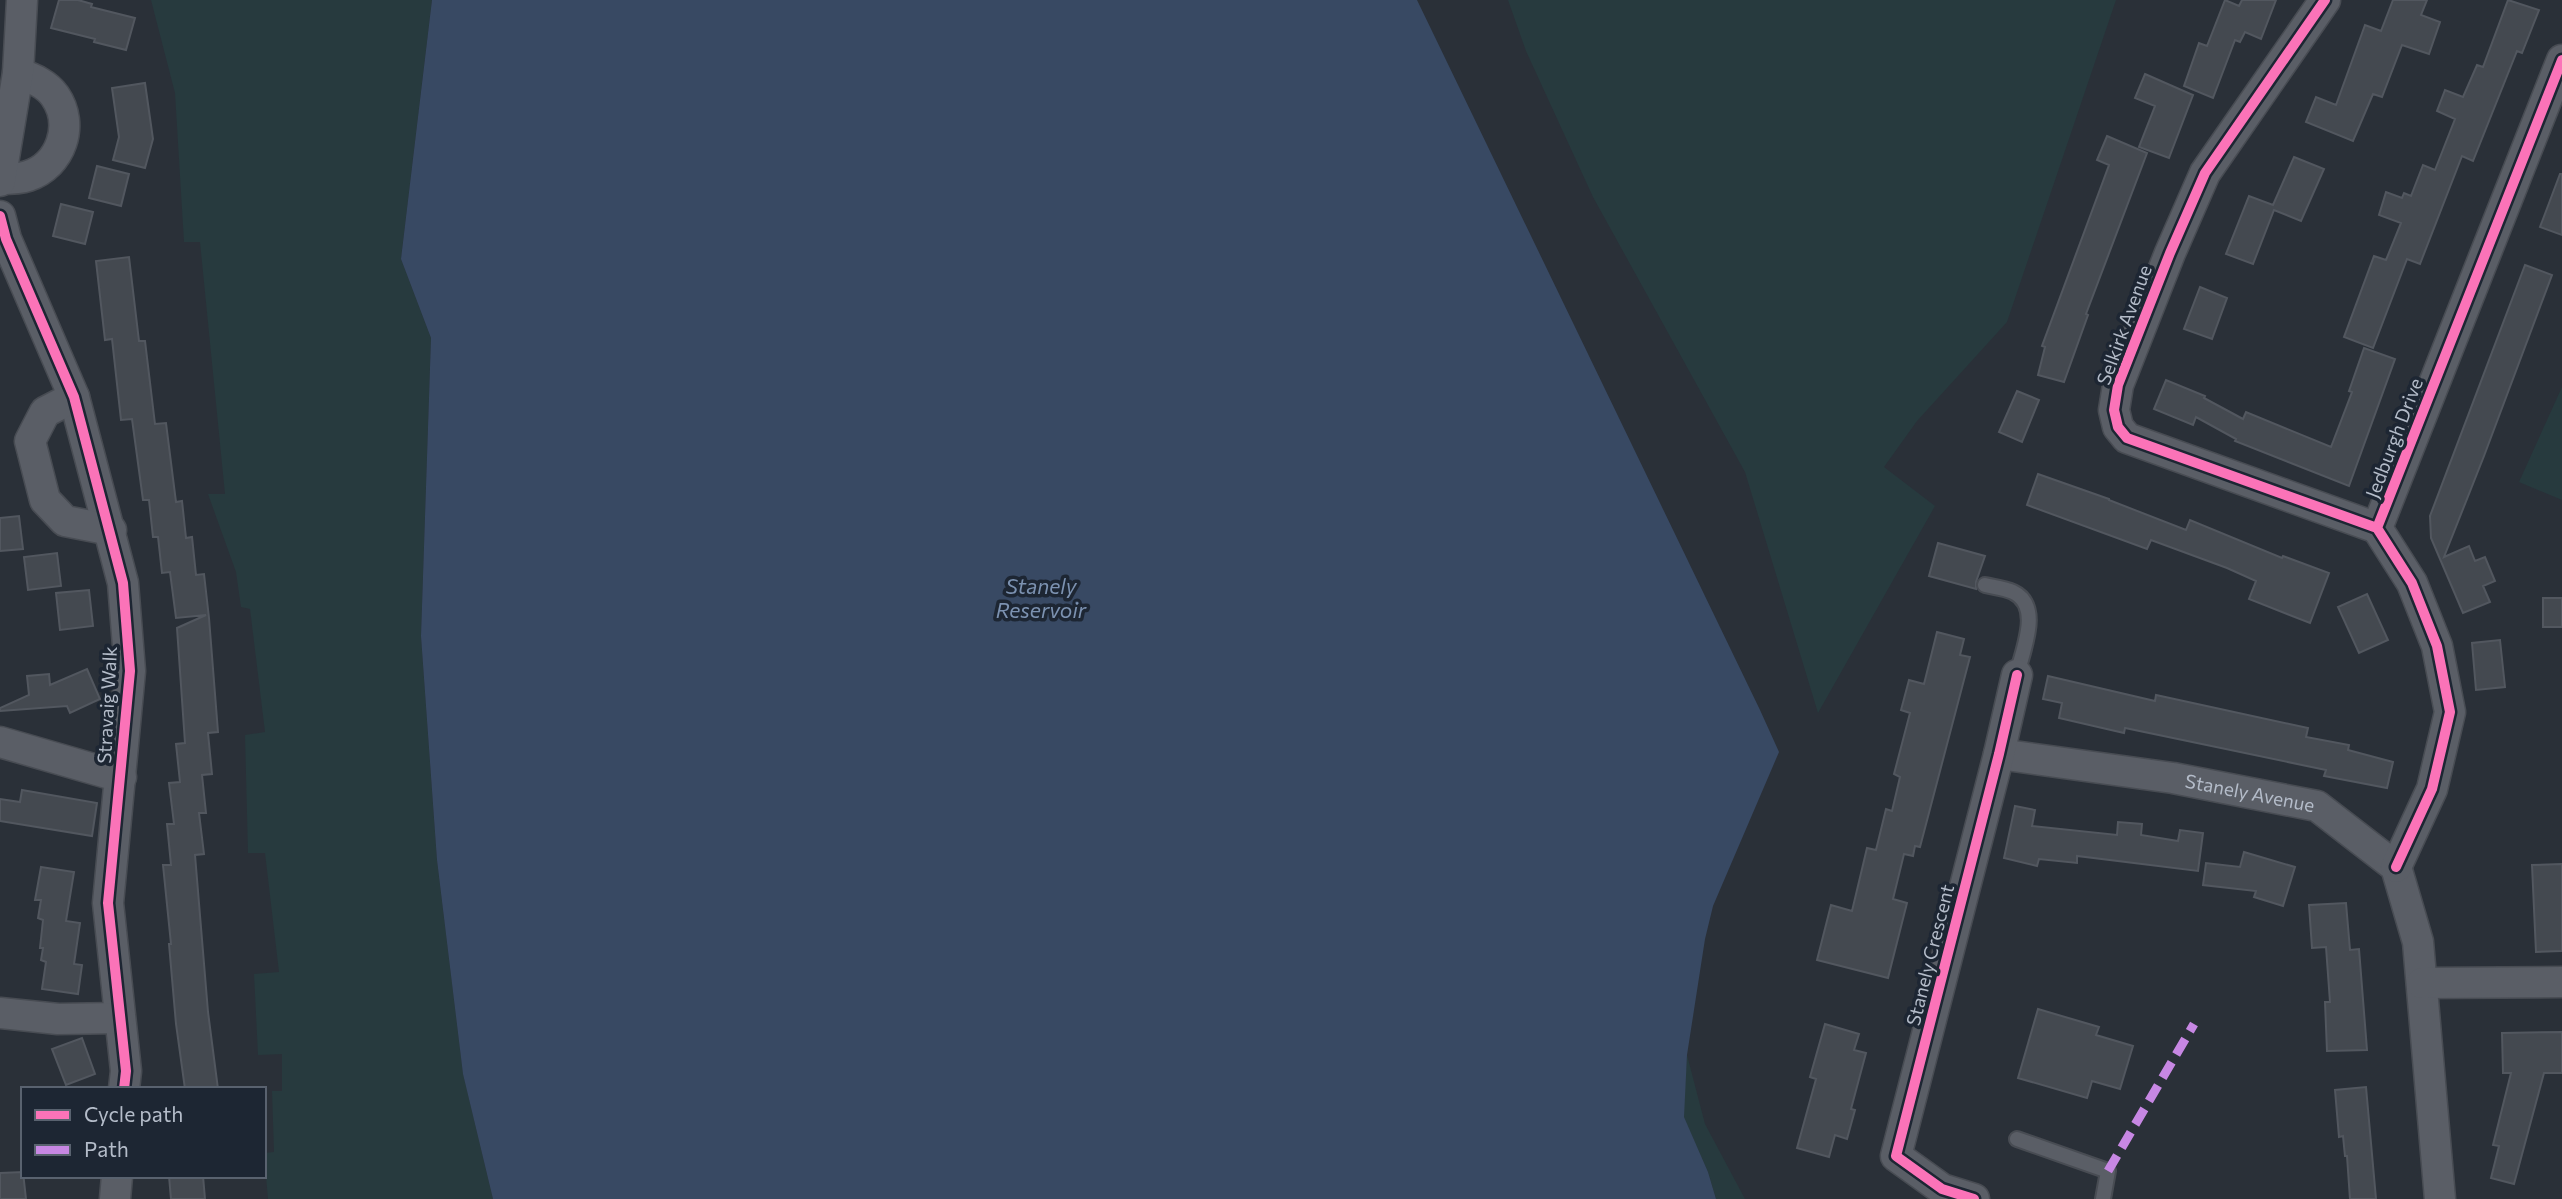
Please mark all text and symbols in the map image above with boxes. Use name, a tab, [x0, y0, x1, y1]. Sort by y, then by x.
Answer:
street label: Selkirk Avenue	[2091, 262, 2156, 388]
street label: Jedburgh Drive	[2360, 375, 2427, 501]
water label: Stanely Reservoir	[996, 573, 1087, 622]
street label: Stravaig Walk	[92, 646, 121, 764]
street label: Stanely Avenue	[2183, 769, 2317, 816]
street label: Stanely Crescent	[1901, 882, 1958, 1028]
legend	[21, 1087, 266, 1178]
text: Cycle path	[84, 1101, 183, 1126]
text: Path	[84, 1136, 129, 1161]

